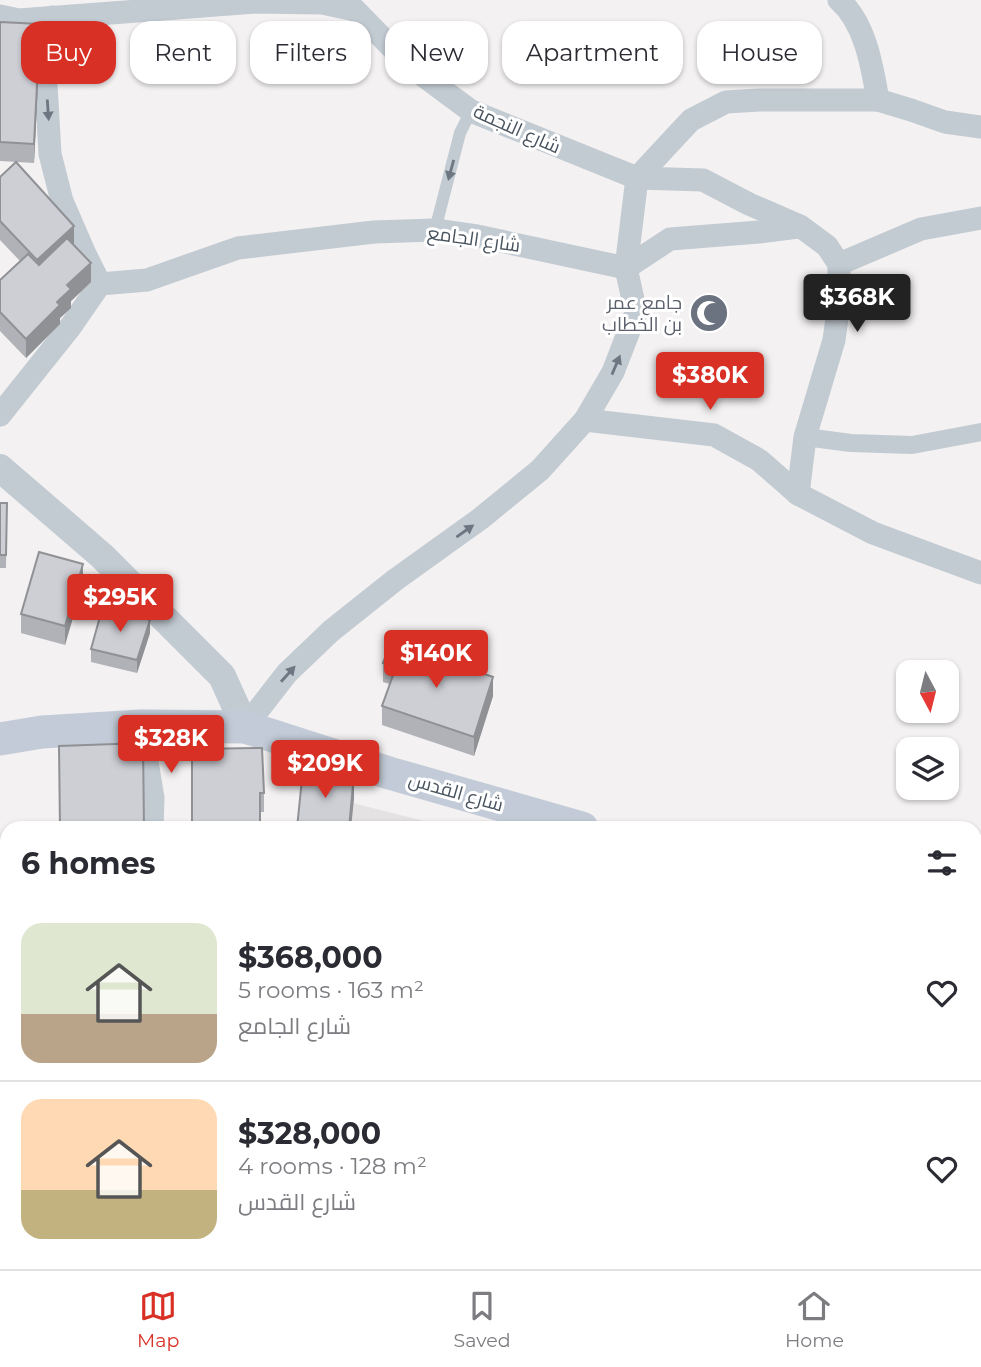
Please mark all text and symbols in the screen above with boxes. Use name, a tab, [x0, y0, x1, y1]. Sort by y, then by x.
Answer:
chip: Buy	[21, 21, 116, 84]
chip: Rent	[130, 21, 236, 84]
chip: Filters	[250, 21, 371, 84]
chip: New	[385, 21, 488, 84]
chip: Apartment	[502, 21, 683, 84]
chip: House	[697, 21, 822, 84]
one-way arrow	[42, 99, 53, 121]
street label: شارع النجمة	[469, 100, 564, 160]
one-way arrow	[445, 159, 456, 181]
street label: شارع الجامع	[426, 221, 522, 259]
pin: $368K	[808, 274, 906, 334]
text: $368K	[819, 283, 895, 311]
place label: جامع عمر بن الخطاب	[602, 291, 682, 336]
mosque icon: جامع عمر بن الخطاب	[688, 292, 730, 334]
pin: $380K	[661, 352, 759, 412]
one-way arrow	[611, 354, 622, 375]
text: $380K	[672, 361, 748, 389]
one-way arrow	[456, 524, 474, 538]
pin: $295K	[71, 574, 169, 634]
text: $295K	[83, 583, 157, 611]
pin: $140K	[387, 630, 485, 690]
text: $140K	[400, 639, 472, 667]
north arrow	[896, 660, 959, 723]
map controls	[896, 660, 959, 800]
one-way arrow	[280, 665, 295, 682]
pin: $328K	[122, 716, 220, 775]
text: $328K	[134, 724, 208, 752]
button: layers	[896, 737, 959, 800]
pin: $209K	[276, 740, 374, 800]
text: $209K	[287, 749, 363, 777]
street label: شارع القدس	[405, 768, 506, 818]
icon: filters	[923, 844, 961, 882]
text: 6 homes	[21, 845, 156, 882]
text: $368,000	[238, 939, 383, 976]
icon: home	[77, 951, 161, 1035]
icon: heart	[923, 974, 961, 1012]
text: 5 rooms · 163 m²	[238, 976, 424, 1004]
text: شارع الجامع	[238, 1012, 351, 1040]
text: $328,000	[238, 1115, 381, 1152]
icon: home	[77, 1127, 161, 1211]
icon: heart	[923, 1150, 961, 1188]
text: 4 rooms · 128 m²	[238, 1152, 427, 1180]
text: شارع القدس	[238, 1188, 356, 1216]
tab: Map	[137, 1287, 179, 1352]
tab: Saved	[454, 1287, 511, 1352]
tab: Home	[785, 1287, 844, 1352]

